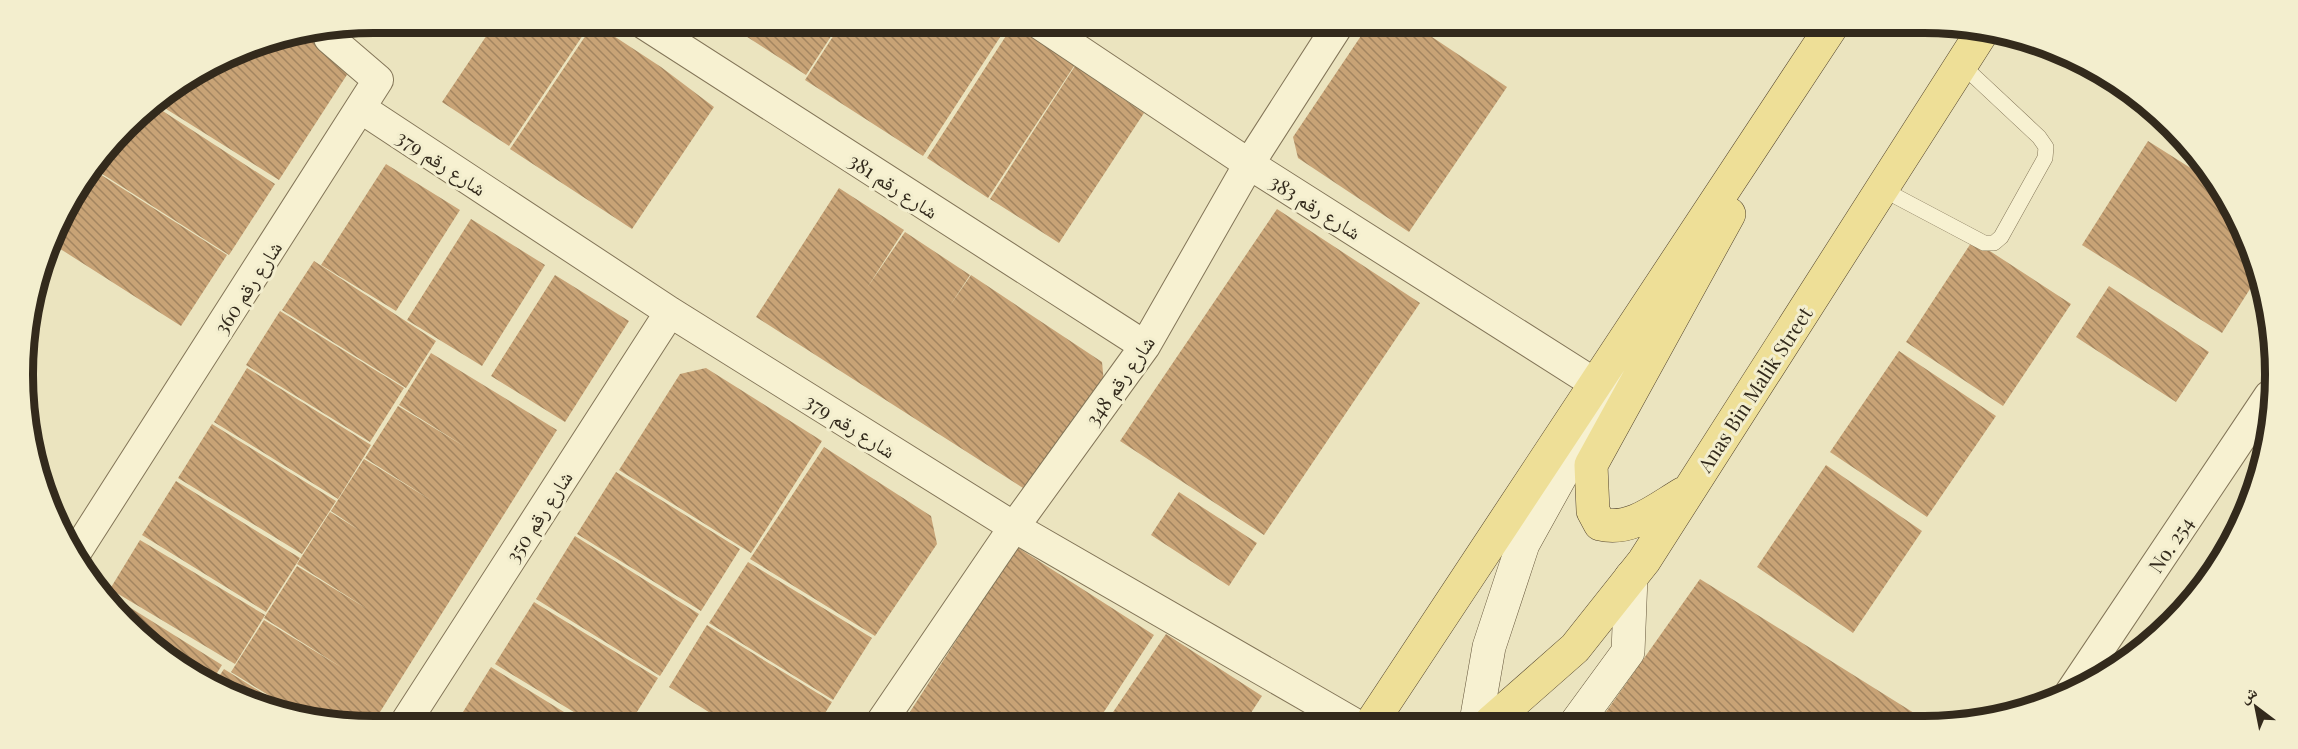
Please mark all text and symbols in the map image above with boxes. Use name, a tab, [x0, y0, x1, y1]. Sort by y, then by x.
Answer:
street label: شارع رقم 379	[391, 123, 492, 203]
street label: شارع رقم 381	[843, 146, 944, 226]
street label: شارع رقم 383	[1264, 167, 1367, 246]
street label: شارع رقم 360	[207, 235, 289, 340]
street label: Anas Bin Malik Street	[1690, 300, 1818, 478]
street label: شارع رقم 348	[1078, 330, 1162, 431]
street label: شارع رقم 379	[800, 387, 901, 465]
street label: شارع رقم 350	[498, 465, 579, 568]
street label: No. 254	[2141, 510, 2199, 577]
north arrow	[2226, 677, 2286, 737]
text: ش	[2235, 680, 2261, 707]

